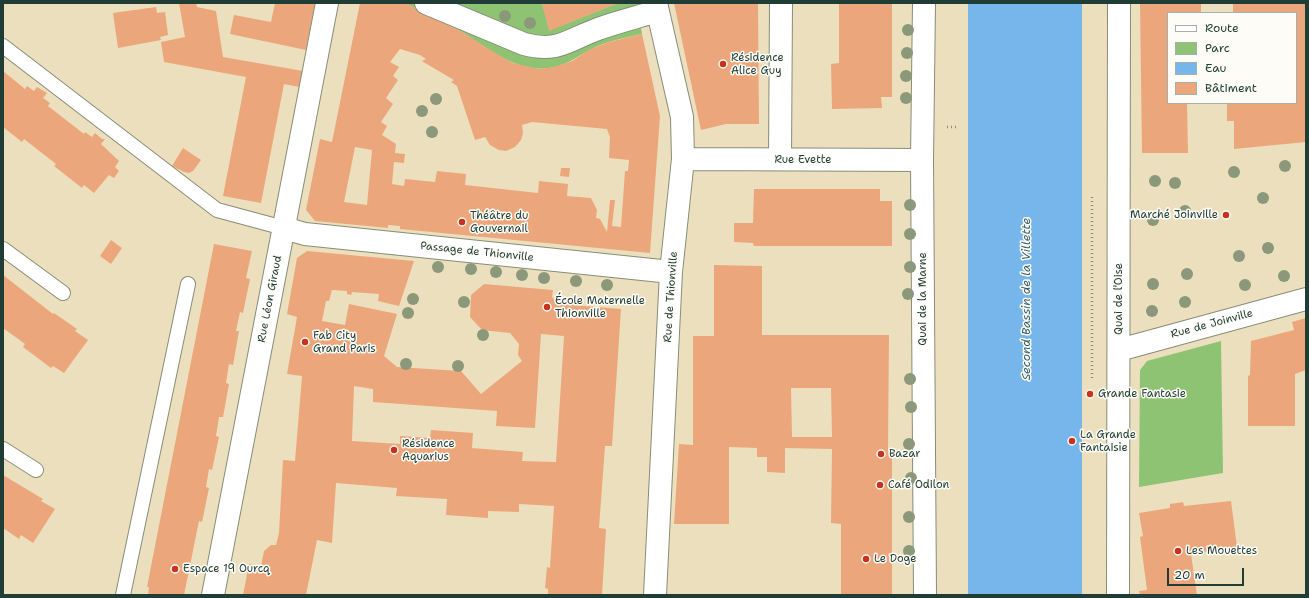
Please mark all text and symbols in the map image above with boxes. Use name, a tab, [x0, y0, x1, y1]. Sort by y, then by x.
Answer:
legend	[1167, 12, 1297, 104]
text: Route	[1205, 20, 1239, 36]
text: Parc	[1205, 40, 1230, 56]
place label: Résidence Alice Guy	[731, 51, 784, 77]
marker: Résidence Alice Guy	[718, 59, 728, 69]
text: Eau	[1205, 60, 1226, 76]
text: Bâtiment	[1205, 80, 1257, 96]
street label: Rue Evette	[774, 153, 832, 167]
place label: Marché Joinville	[1130, 208, 1218, 222]
place label: Théâtre du Gouvernail	[470, 209, 528, 235]
marker: Marché Joinville	[1221, 210, 1231, 220]
marker: Théâtre du Gouvernail	[457, 217, 467, 227]
water label: Second Bassin de la Villette	[1020, 218, 1034, 380]
street label: Passage de Thionville	[420, 239, 534, 265]
street label: Rue de Thionville	[661, 251, 681, 343]
street label: Quai de la Marne	[916, 252, 930, 346]
street label: Rue Léon Giraud	[255, 254, 285, 344]
street label: Quai de l'Oise	[1112, 263, 1126, 335]
place label: École Maternelle Thionville	[555, 294, 645, 320]
marker: École Maternelle Thionville	[542, 302, 552, 312]
street label: Rue de Joinville	[1169, 307, 1255, 341]
place label: Fab City Grand Paris	[313, 329, 376, 355]
marker: Fab City Grand Paris	[300, 337, 310, 347]
place label: Grande Fantasie	[1098, 387, 1186, 401]
marker: Grande Fantasie	[1085, 389, 1095, 399]
place label: La Grande Fantaisie	[1080, 428, 1136, 454]
marker: La Grande Fantaisie	[1067, 436, 1077, 446]
place label: Résidence Aquarius	[402, 437, 455, 463]
marker: Résidence Aquarius	[389, 445, 399, 455]
place label: Bazar	[889, 447, 920, 461]
marker: Bazar	[876, 449, 886, 459]
place label: Café Odilon	[888, 478, 949, 492]
marker: Café Odilon	[875, 480, 885, 490]
place label: Les Mouettes	[1186, 544, 1257, 558]
marker: Les Mouettes	[1173, 546, 1183, 556]
place label: Le Doge	[874, 552, 917, 566]
marker: Le Doge	[861, 554, 871, 564]
scale bar	[1169, 560, 1246, 586]
place label: Espace 19 Ourcq	[183, 562, 269, 576]
marker: Espace 19 Ourcq	[170, 564, 180, 574]
text: 20 m	[1174, 567, 1205, 583]

